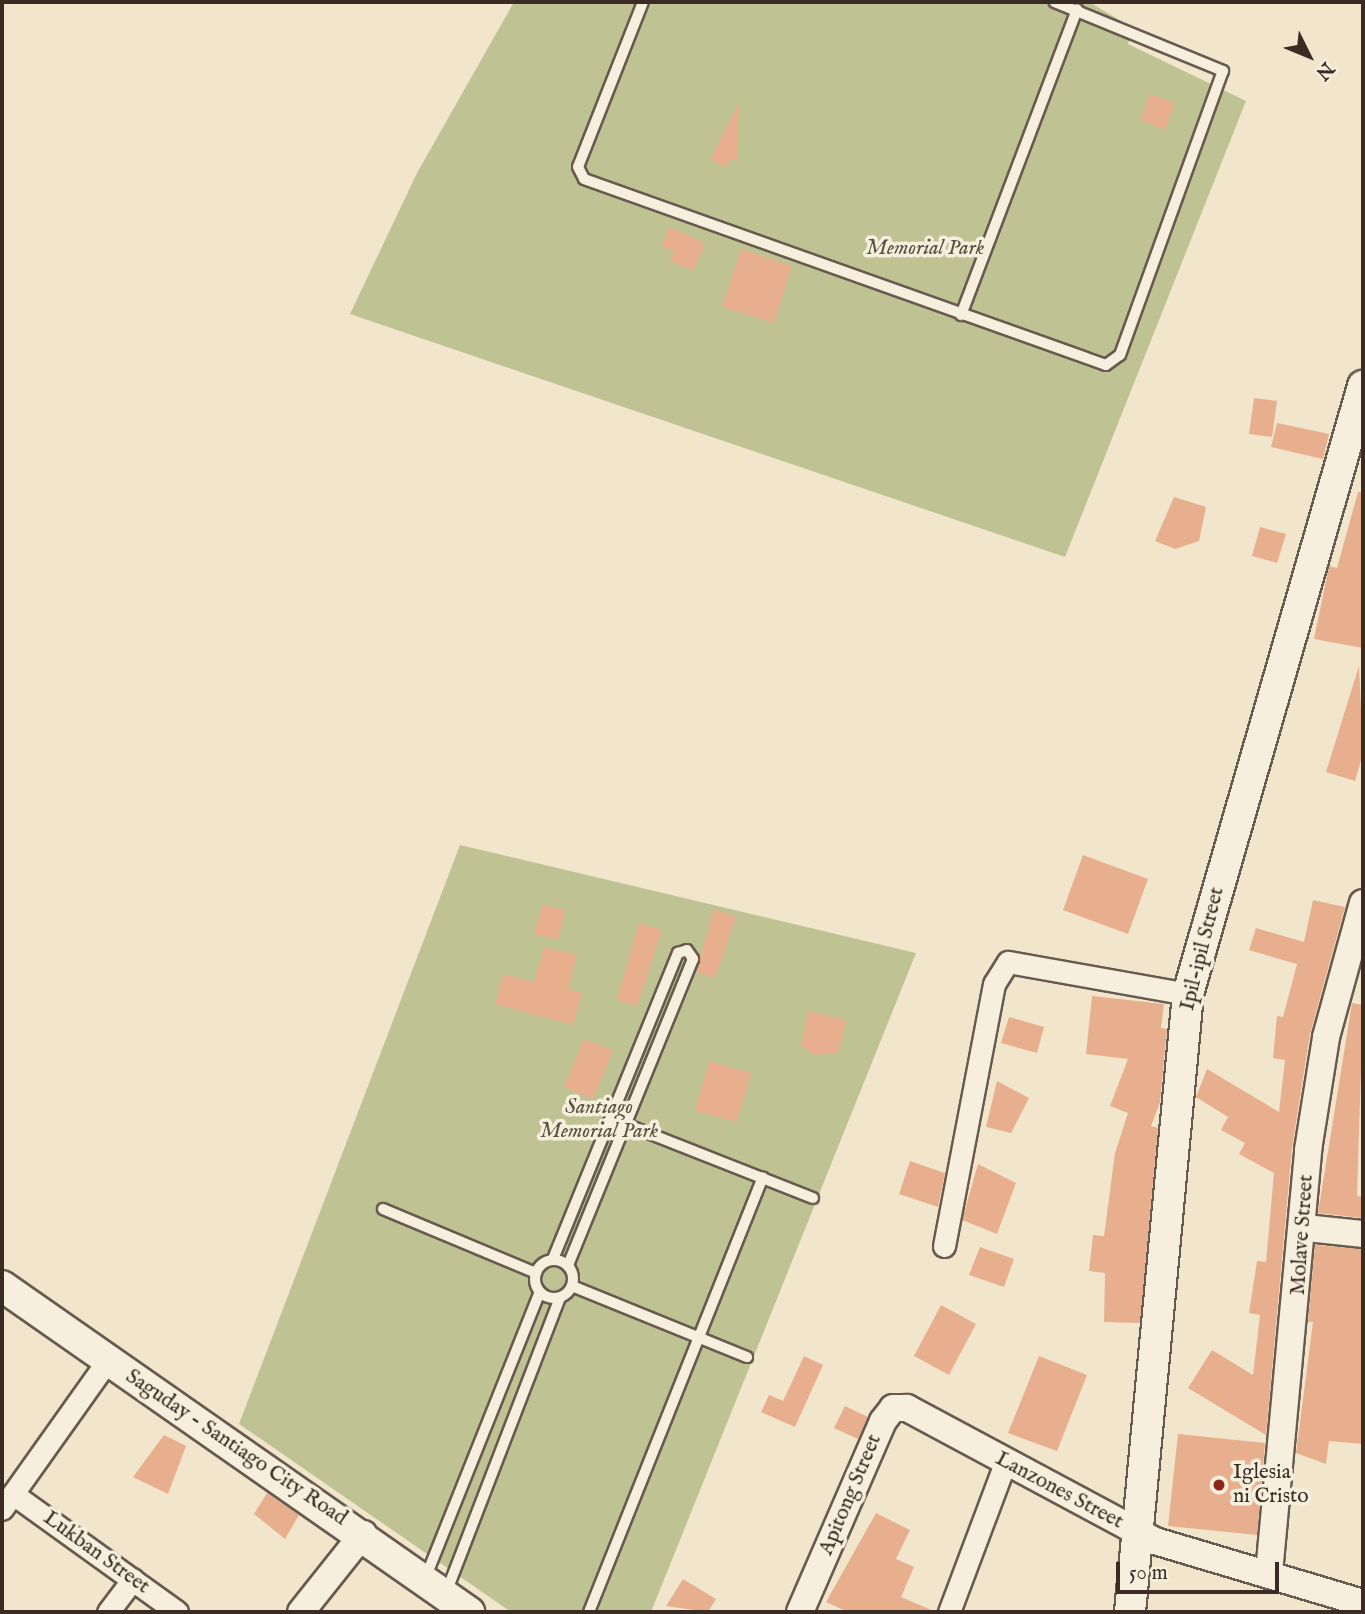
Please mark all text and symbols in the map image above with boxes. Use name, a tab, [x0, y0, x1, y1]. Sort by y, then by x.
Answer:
north arrow	[1274, 21, 1344, 91]
text: N	[1310, 56, 1339, 85]
park label: Memorial Park	[866, 236, 984, 262]
street label: Ipil-ipil Street	[1175, 885, 1231, 1013]
park label: Santiago Memorial Park	[540, 1095, 658, 1145]
street label: Molave Street	[1286, 1174, 1320, 1296]
street label: Saguday - Santiago City Road	[121, 1364, 351, 1532]
street label: Apitong Street	[814, 1431, 888, 1559]
street label: Lanzones Street	[991, 1447, 1127, 1535]
place label: Iglesia ni Cristo	[1233, 1460, 1308, 1510]
marker: Iglesia ni Cristo	[1211, 1477, 1227, 1493]
street label: Lukban Street	[38, 1506, 154, 1600]
scale bar	[1120, 1548, 1283, 1592]
text: 50 m	[1129, 1560, 1168, 1587]

